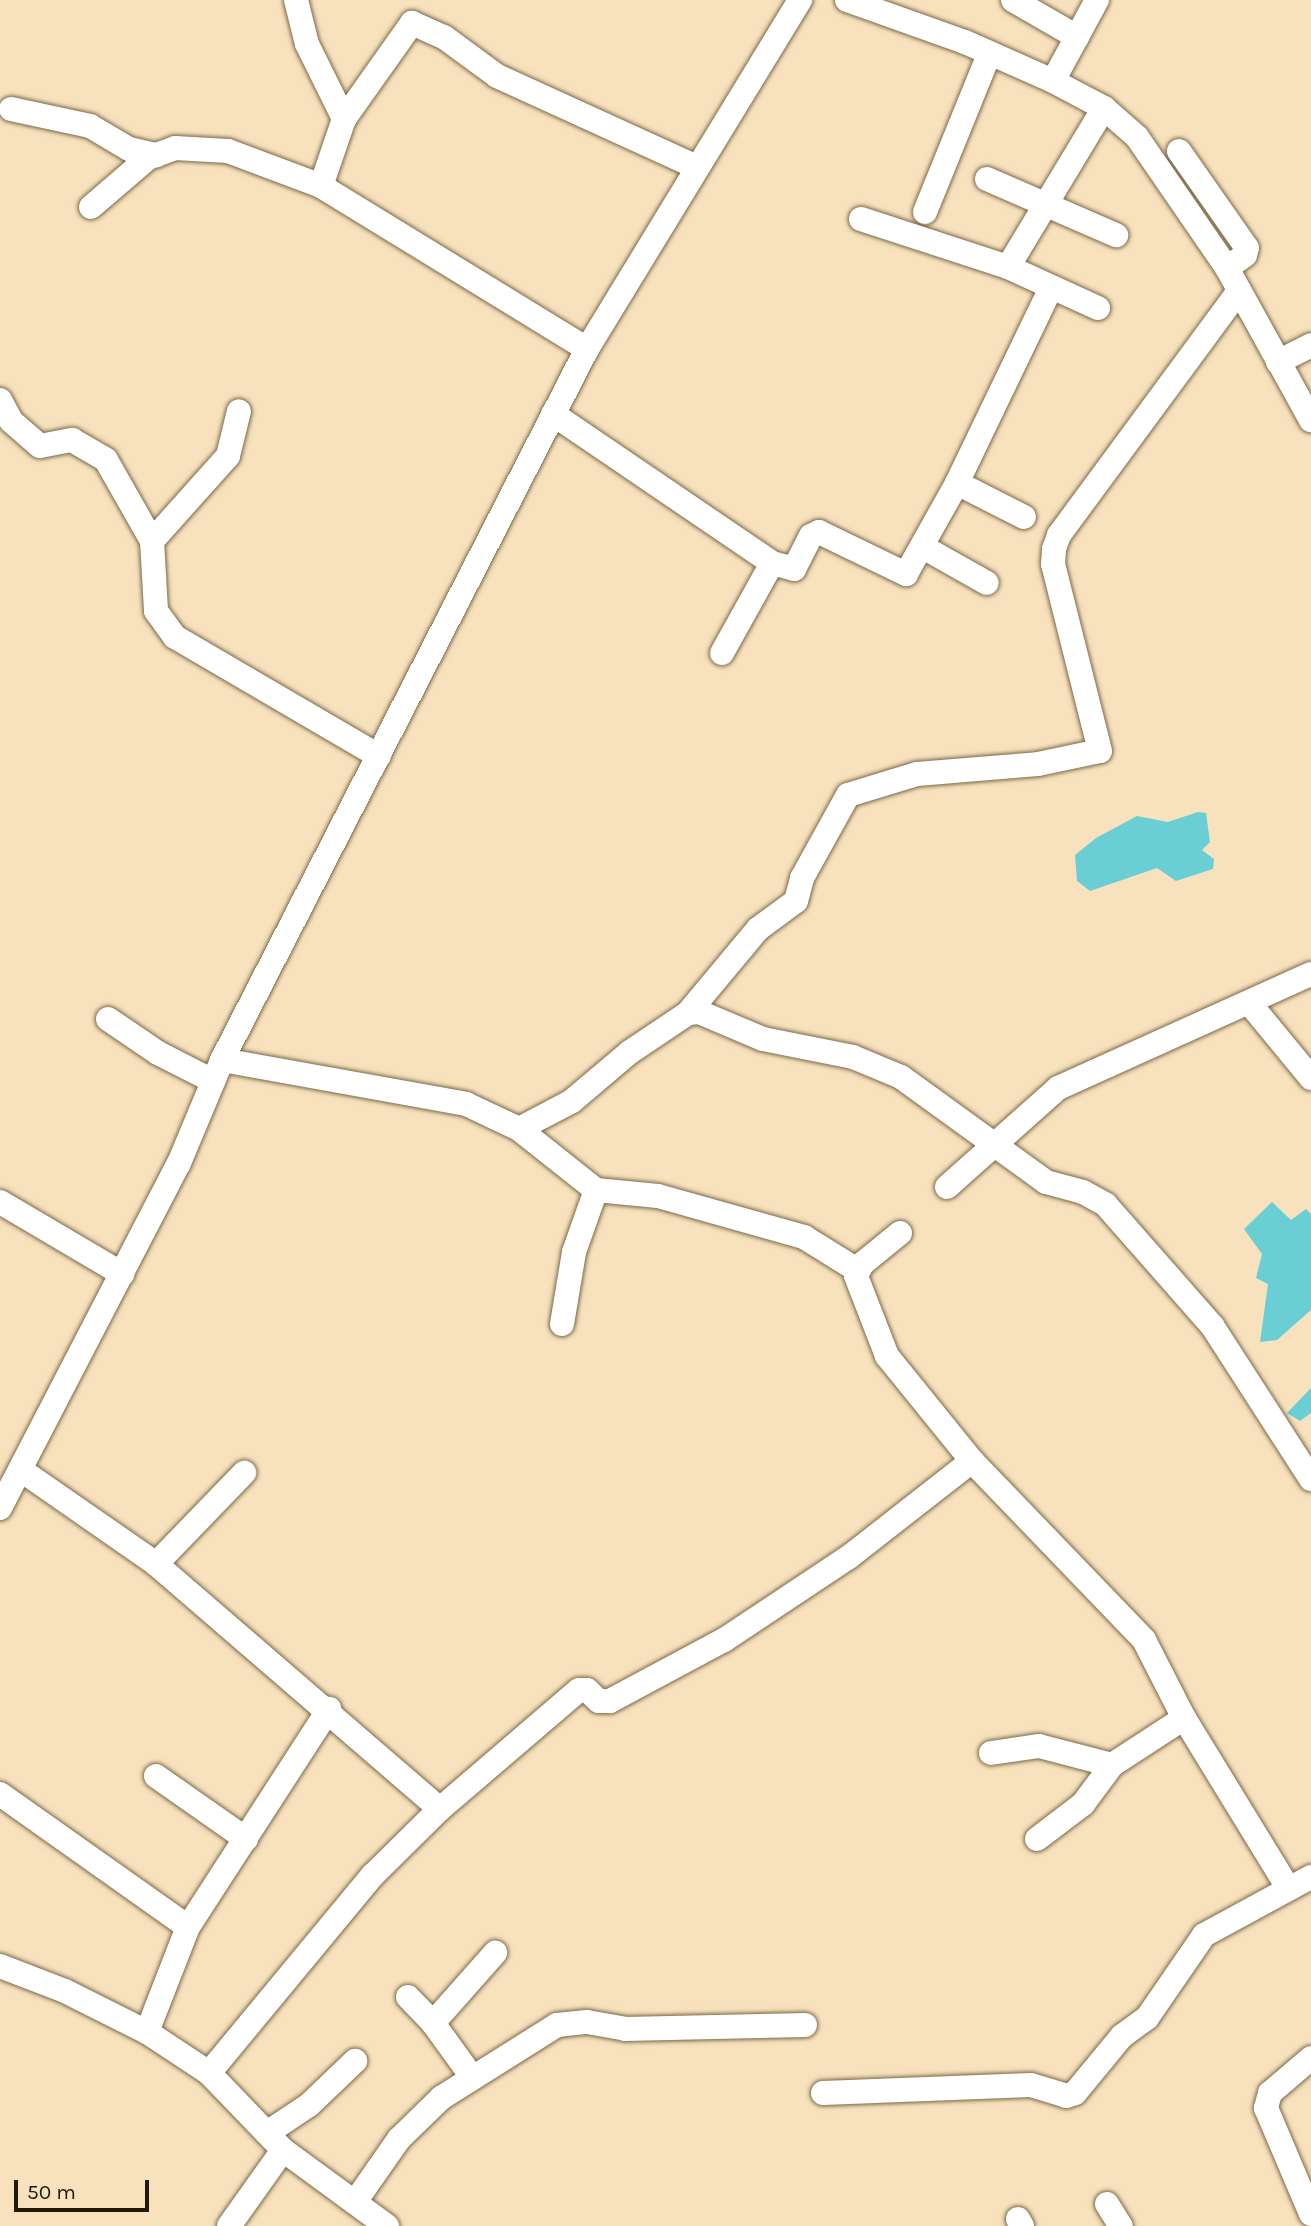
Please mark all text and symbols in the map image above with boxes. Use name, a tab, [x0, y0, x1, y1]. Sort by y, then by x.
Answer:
scale bar	[18, 2166, 152, 2210]
text: 50 m	[27, 2180, 76, 2204]

